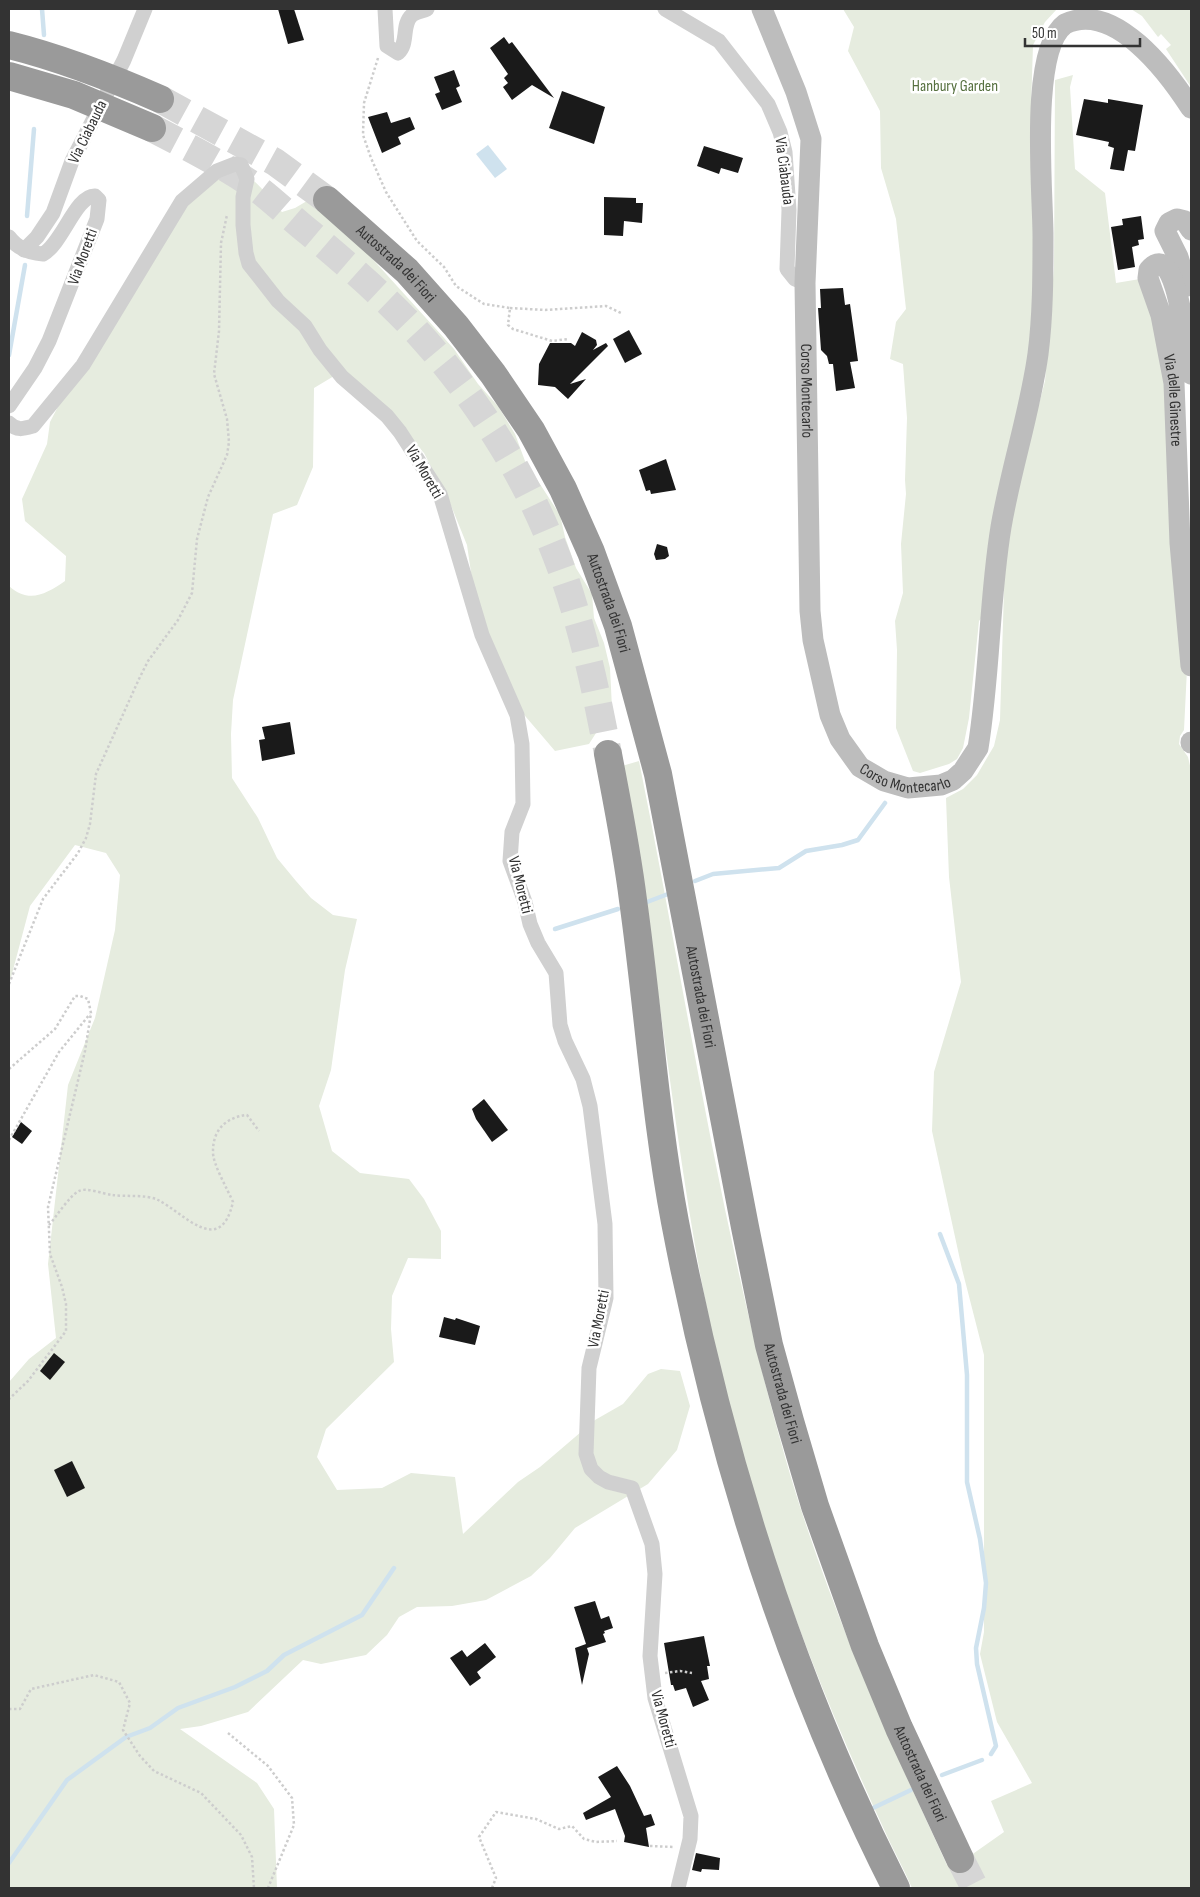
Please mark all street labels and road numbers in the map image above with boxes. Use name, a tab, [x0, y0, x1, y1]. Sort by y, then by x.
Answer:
street label: Via Ciabauda	[65, 97, 111, 167]
street label: Via Ciabauda	[770, 136, 798, 206]
street label: Autostrada dei Fiori	[351, 220, 440, 306]
street label: Via Moretti	[64, 226, 102, 288]
street label: Corso Montecarlo	[796, 343, 817, 438]
street label: Via delle Ginestre	[1159, 353, 1186, 447]
street label: Via Moretti	[401, 442, 447, 502]
street label: Autostrada dei Fiori	[582, 550, 634, 655]
street label: Corso Montecarlo	[856, 759, 954, 798]
street label: Via Moretti	[504, 854, 536, 916]
street label: Autostrada dei Fiori	[682, 943, 720, 1050]
street label: Via Moretti	[584, 1288, 614, 1350]
street label: Autostrada dei Fiori	[759, 1340, 806, 1446]
street label: Via Moretti	[646, 1688, 680, 1750]
street label: Autostrada dei Fiori	[889, 1722, 951, 1825]

